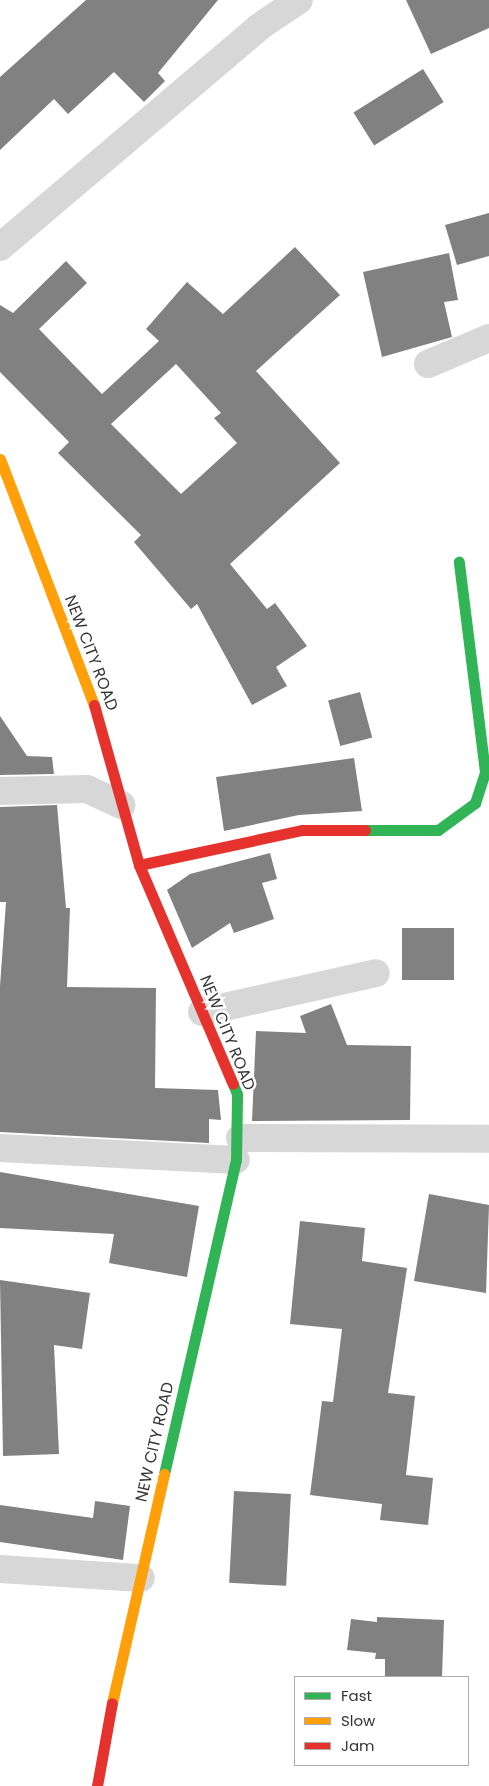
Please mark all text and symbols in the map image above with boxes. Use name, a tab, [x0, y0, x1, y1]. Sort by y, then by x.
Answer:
street label: NEW CITY ROAD	[60, 592, 122, 714]
street label: NEW CITY ROAD	[195, 973, 259, 1093]
street label: NEW CITY ROAD	[132, 1380, 178, 1504]
legend	[294, 1676, 469, 1766]
text: Fast	[341, 1685, 372, 1706]
text: Slow	[341, 1710, 375, 1731]
text: Jam	[341, 1735, 375, 1756]

